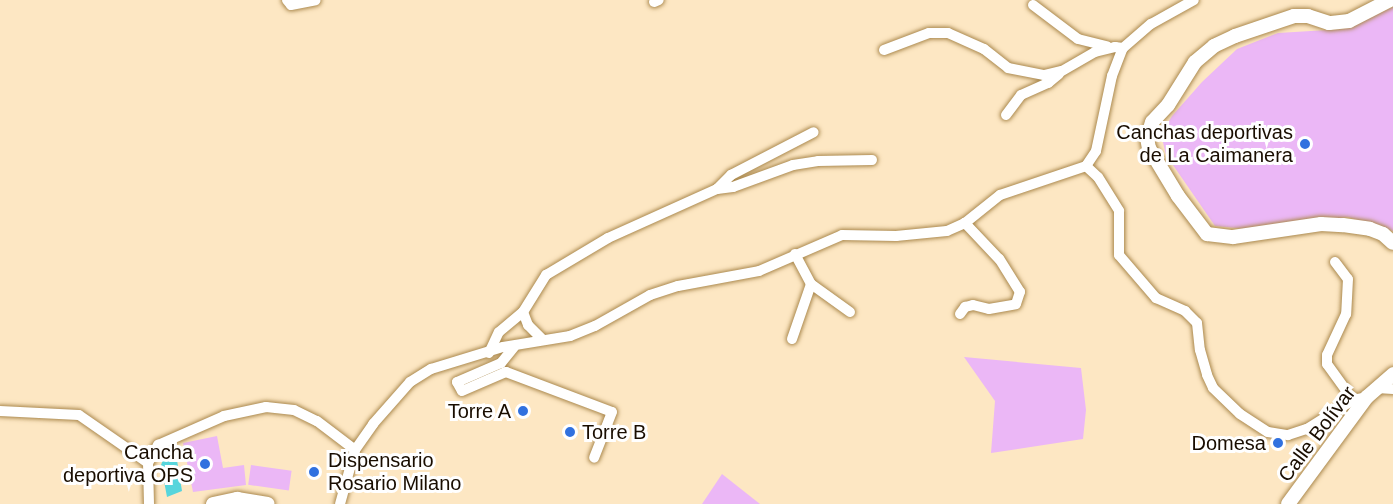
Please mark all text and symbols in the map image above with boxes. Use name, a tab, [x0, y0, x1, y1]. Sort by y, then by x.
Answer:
place label: Canchas deportivas de La Caimanera	[1116, 120, 1293, 167]
marker: Canchas deportivas de La Caimanera	[1298, 137, 1312, 151]
street label: Calle Bolívar	[1273, 382, 1361, 486]
place label: Torre A	[447, 399, 511, 423]
marker: Torre A	[516, 404, 530, 418]
place label: Torre B	[582, 420, 646, 444]
marker: Torre B	[563, 425, 577, 439]
place label: Domesa	[1192, 431, 1266, 455]
marker: Domesa	[1271, 436, 1285, 450]
place label: Cancha deportiva OPS	[63, 440, 193, 487]
place label: Dispensario Rosario Milano	[328, 448, 461, 495]
marker: Cancha deportiva OPS	[198, 457, 212, 471]
marker: Dispensario Rosario Milano	[305, 463, 323, 481]

